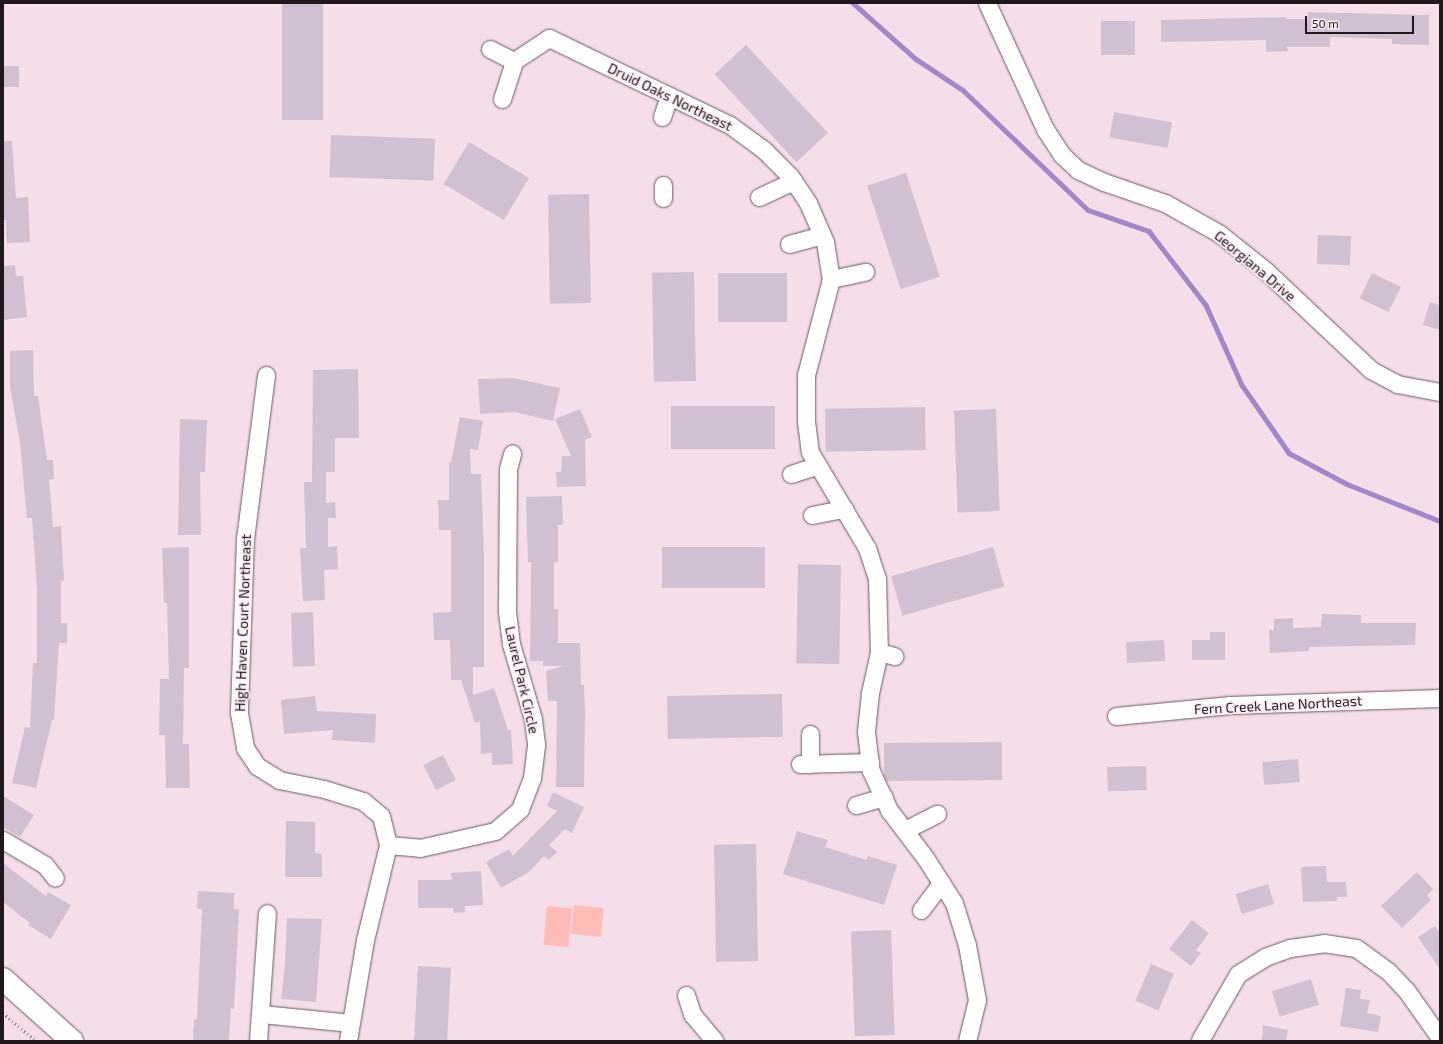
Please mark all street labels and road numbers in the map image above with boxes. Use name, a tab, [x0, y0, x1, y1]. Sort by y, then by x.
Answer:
street label: Druid Oaks Northeast	[605, 60, 735, 134]
street label: Georgiana Drive	[1211, 227, 1299, 305]
street label: High Haven Court Northeast	[232, 534, 254, 712]
street label: Laurel Park Circle	[501, 624, 543, 736]
street label: Fern Creek Lane Northeast	[1193, 692, 1363, 718]

